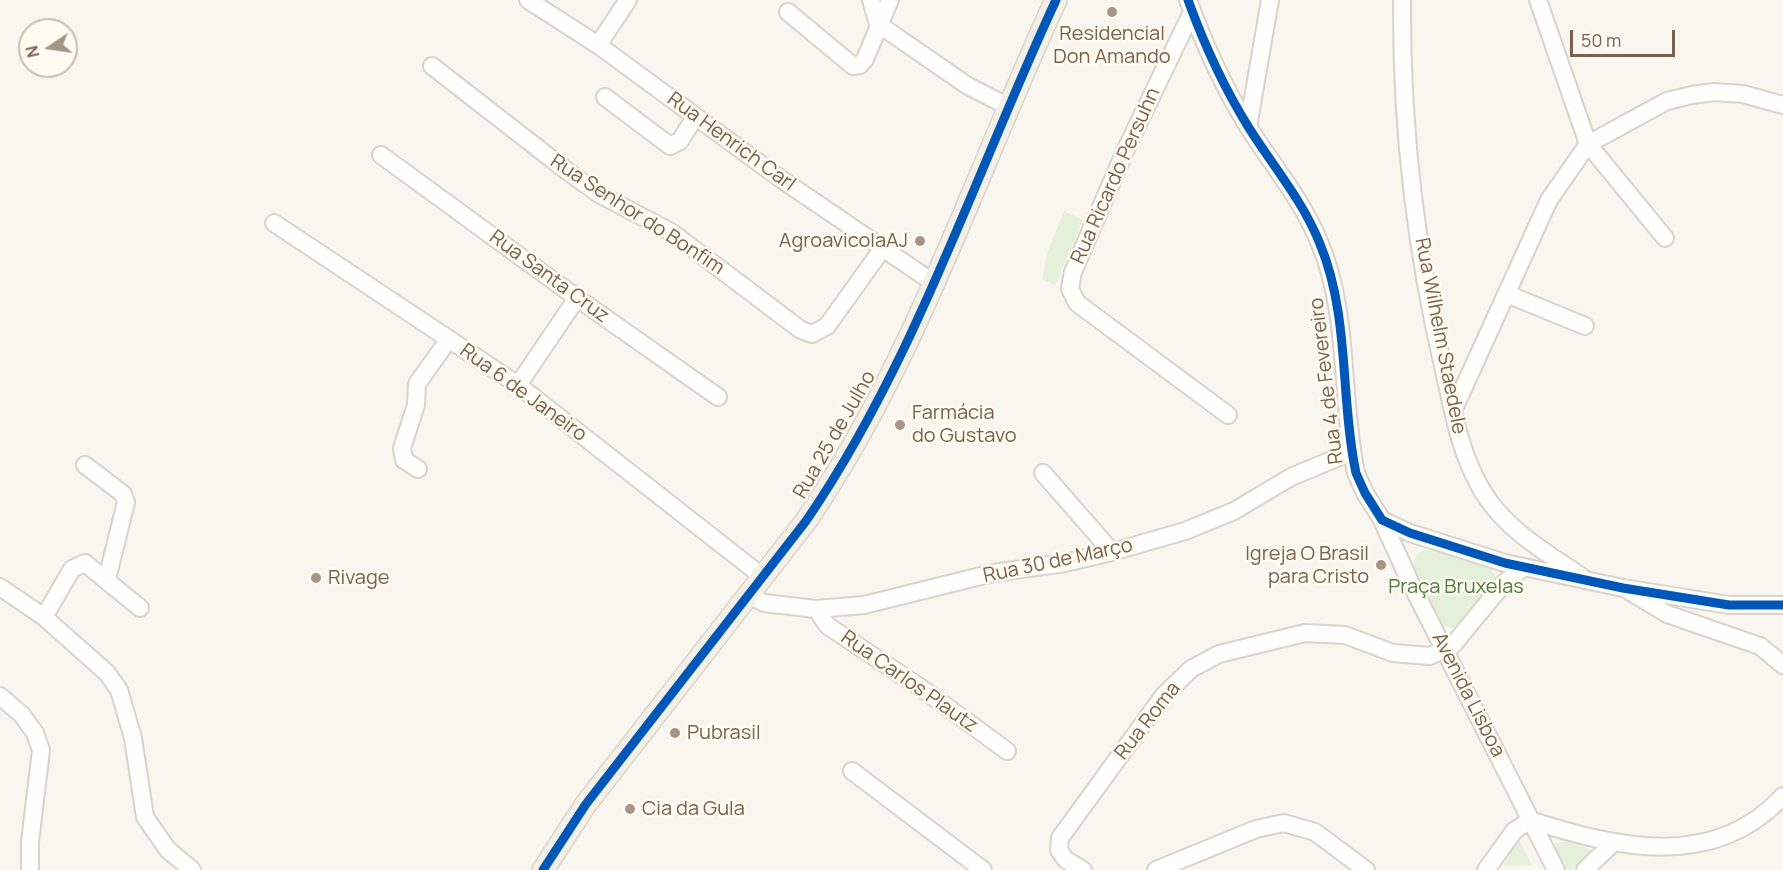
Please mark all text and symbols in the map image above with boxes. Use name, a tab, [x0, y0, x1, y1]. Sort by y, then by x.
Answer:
marker: Residencial Don Amando	[1105, 5, 1119, 19]
north arrow	[18, 18, 78, 78]
scale bar	[1573, 18, 1678, 56]
place label: Residencial Don Amando	[1053, 22, 1171, 69]
text: 50 m	[1581, 28, 1621, 52]
text: N	[20, 44, 44, 60]
street label: Rua Ricardo Persuhn	[1066, 84, 1166, 268]
street label: Rua Henrich Carl	[662, 87, 800, 197]
street label: Rua Senhor do Bonfim	[545, 150, 729, 280]
street label: Rua Santa Cruz	[484, 226, 614, 328]
place label: AgroavicolaAJ	[779, 229, 908, 253]
marker: AgroavicolaAJ	[913, 234, 927, 248]
street label: Rua Wilhelm Staedele	[1409, 236, 1471, 436]
street label: Rua 4 de Fevereiro	[1305, 296, 1349, 466]
street label: Rua 6 de Janeiro	[455, 339, 591, 447]
street label: Rua 25 de Julho	[789, 367, 881, 503]
place label: Farmácia do Gustavo	[912, 401, 1016, 448]
marker: Farmácia do Gustavo	[893, 418, 907, 432]
street label: Rua 30 de Março	[981, 533, 1135, 589]
place label: Igreja O Brasil para Cristo	[1245, 542, 1369, 589]
marker: Igreja O Brasil para Cristo	[1374, 558, 1388, 572]
place label: Rivage	[328, 566, 389, 590]
marker: Rivage	[309, 571, 323, 585]
park label: Praça Bruxelas	[1388, 575, 1524, 599]
street label: Rua Carlos Plautz	[836, 626, 982, 738]
street label: Avenida Lisboa	[1426, 629, 1510, 761]
street label: Rua Roma	[1110, 677, 1186, 765]
place label: Pubrasil	[687, 721, 761, 745]
marker: Pubrasil	[668, 726, 682, 740]
place label: Cia da Gula	[642, 797, 745, 821]
marker: Cia da Gula	[623, 802, 637, 816]

